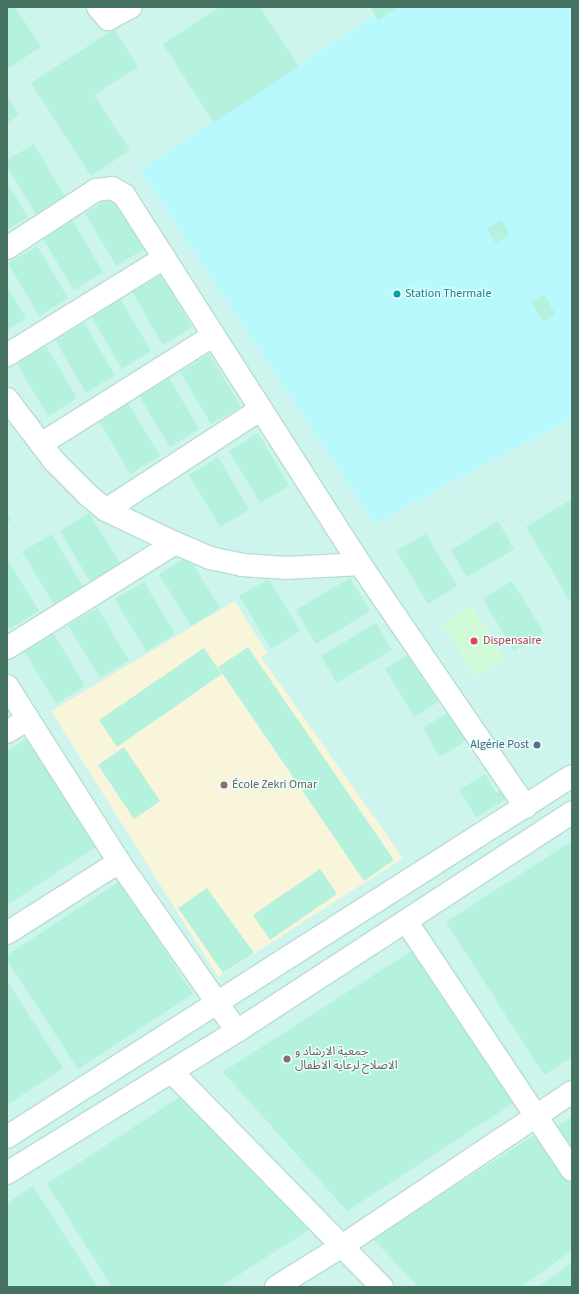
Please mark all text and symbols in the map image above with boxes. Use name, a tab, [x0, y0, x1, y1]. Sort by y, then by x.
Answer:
place label: Station Thermale	[405, 287, 491, 301]
marker: Station Thermale	[392, 289, 402, 299]
place label: Dispensaire	[483, 634, 542, 648]
marker: Dispensaire	[468, 635, 480, 647]
place label: Algérie Post	[470, 738, 529, 752]
marker: Algérie Post	[532, 740, 542, 750]
place label: École Zekri Omar	[232, 778, 317, 792]
marker: École Zekri Omar	[219, 780, 229, 790]
place label: جمعية الارشاد و الاصلاح لرعاية الاطفال	[295, 1045, 398, 1073]
marker: جمعية الارشاد و الاصلاح لرعاية الاطفال	[282, 1054, 292, 1064]

